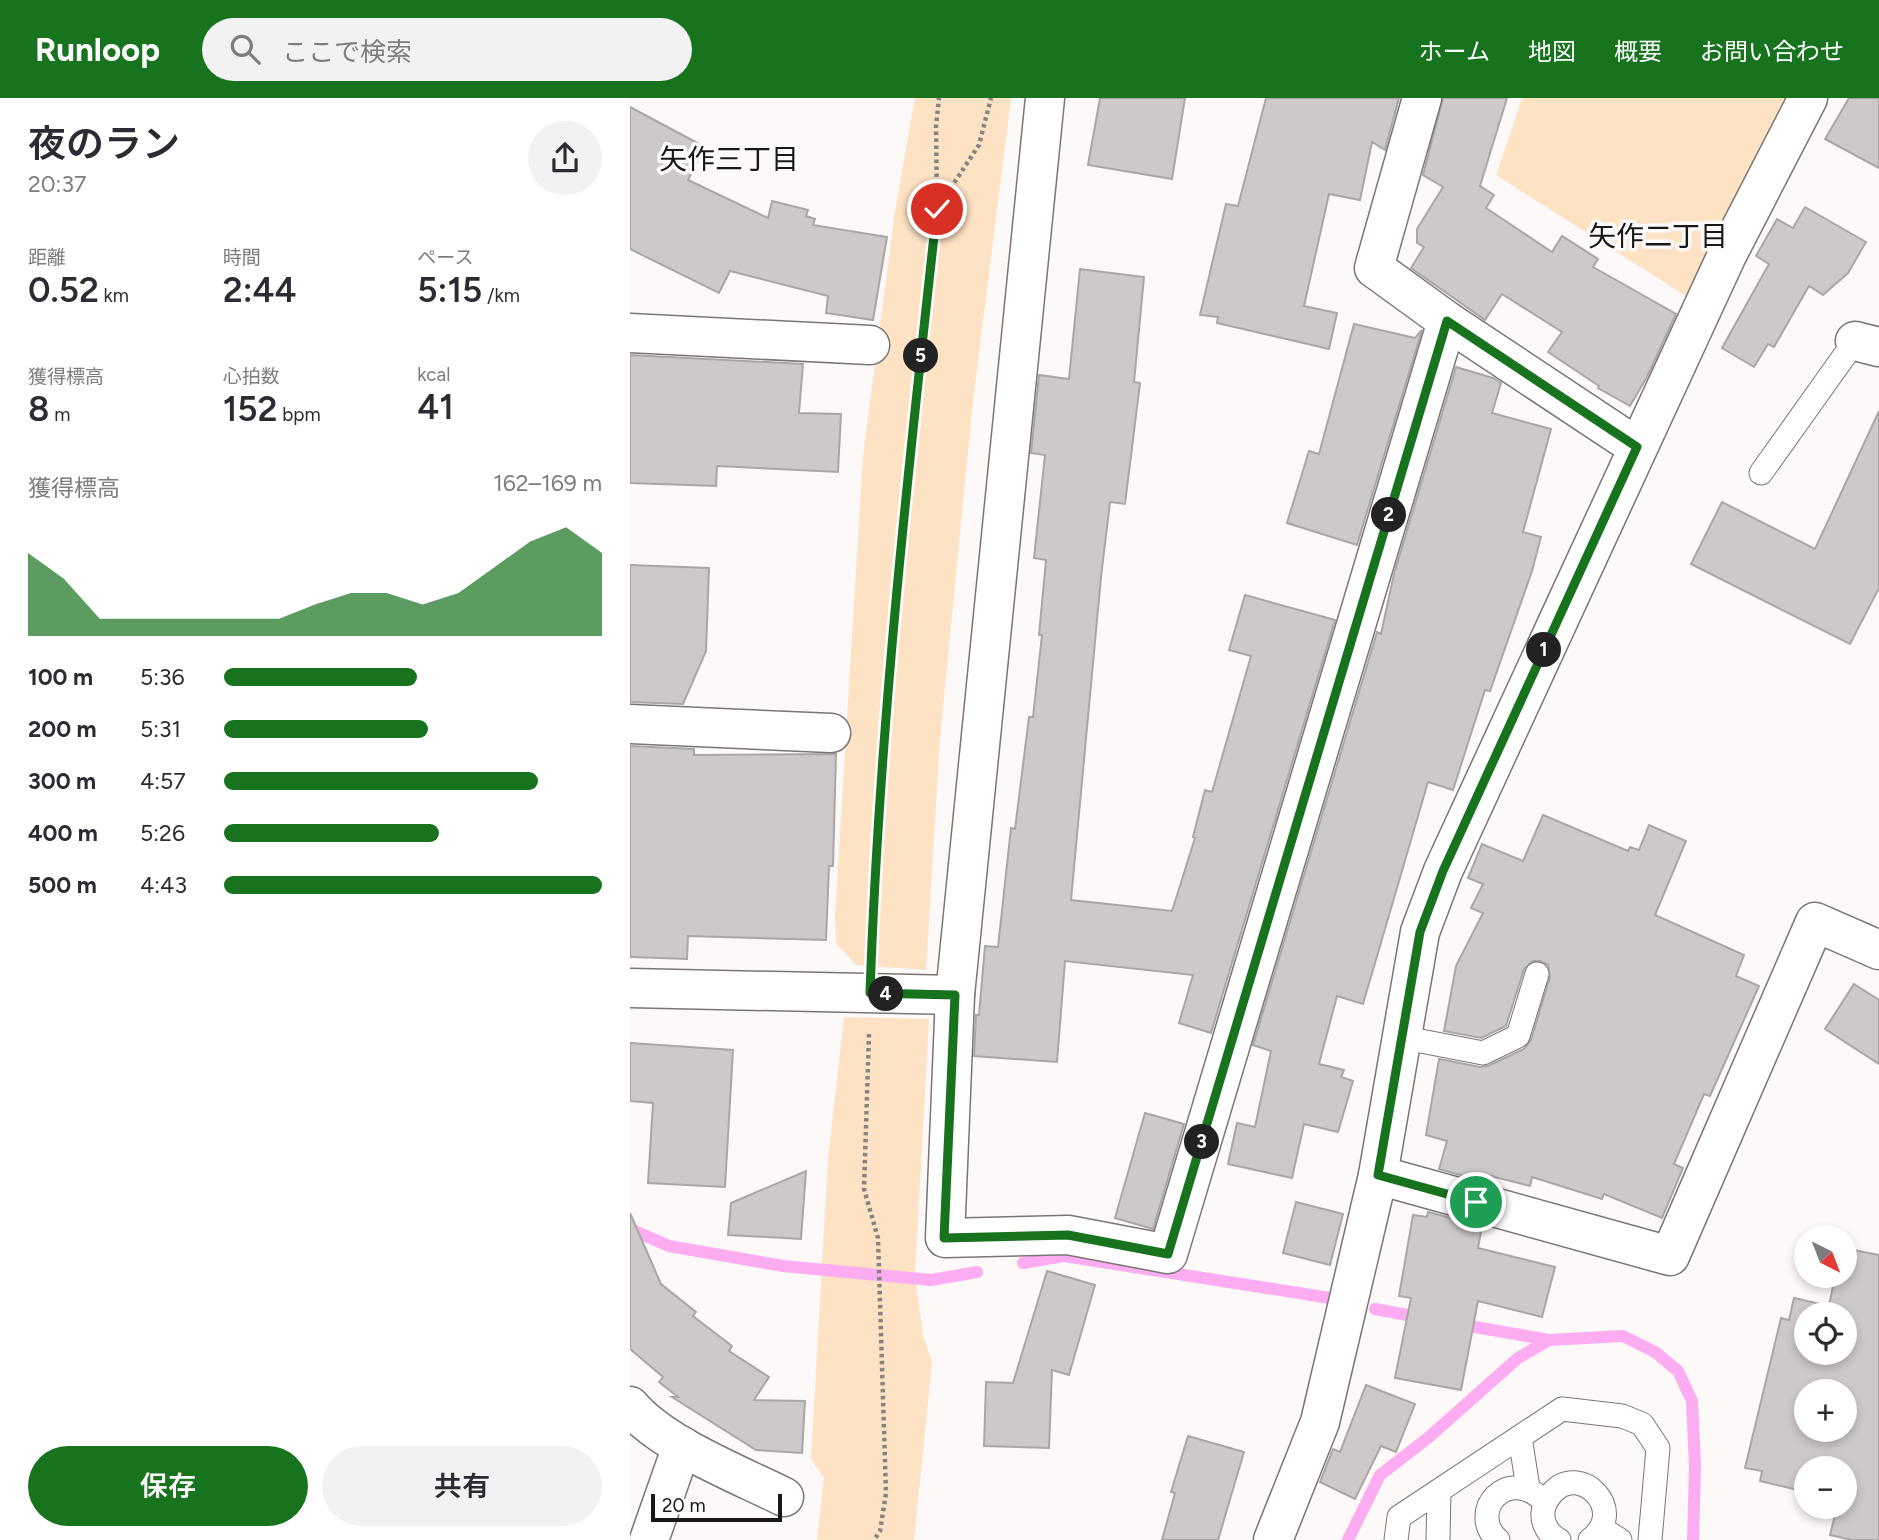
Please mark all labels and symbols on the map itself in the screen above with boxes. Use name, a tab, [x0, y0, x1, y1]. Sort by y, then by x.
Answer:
district label: 矢作三丁目	[659, 142, 799, 176]
pin	[907, 179, 967, 239]
district label: 矢作二丁目	[1588, 219, 1728, 253]
pin: 5	[904, 338, 938, 374]
pin: 2	[1372, 498, 1406, 532]
pin: 1	[1527, 632, 1562, 668]
pin: 4	[868, 976, 904, 1012]
pin: 3	[1184, 1124, 1220, 1160]
pin	[1446, 1172, 1506, 1232]
north arrow	[1794, 1225, 1857, 1288]
scale bar	[651, 1491, 782, 1523]

